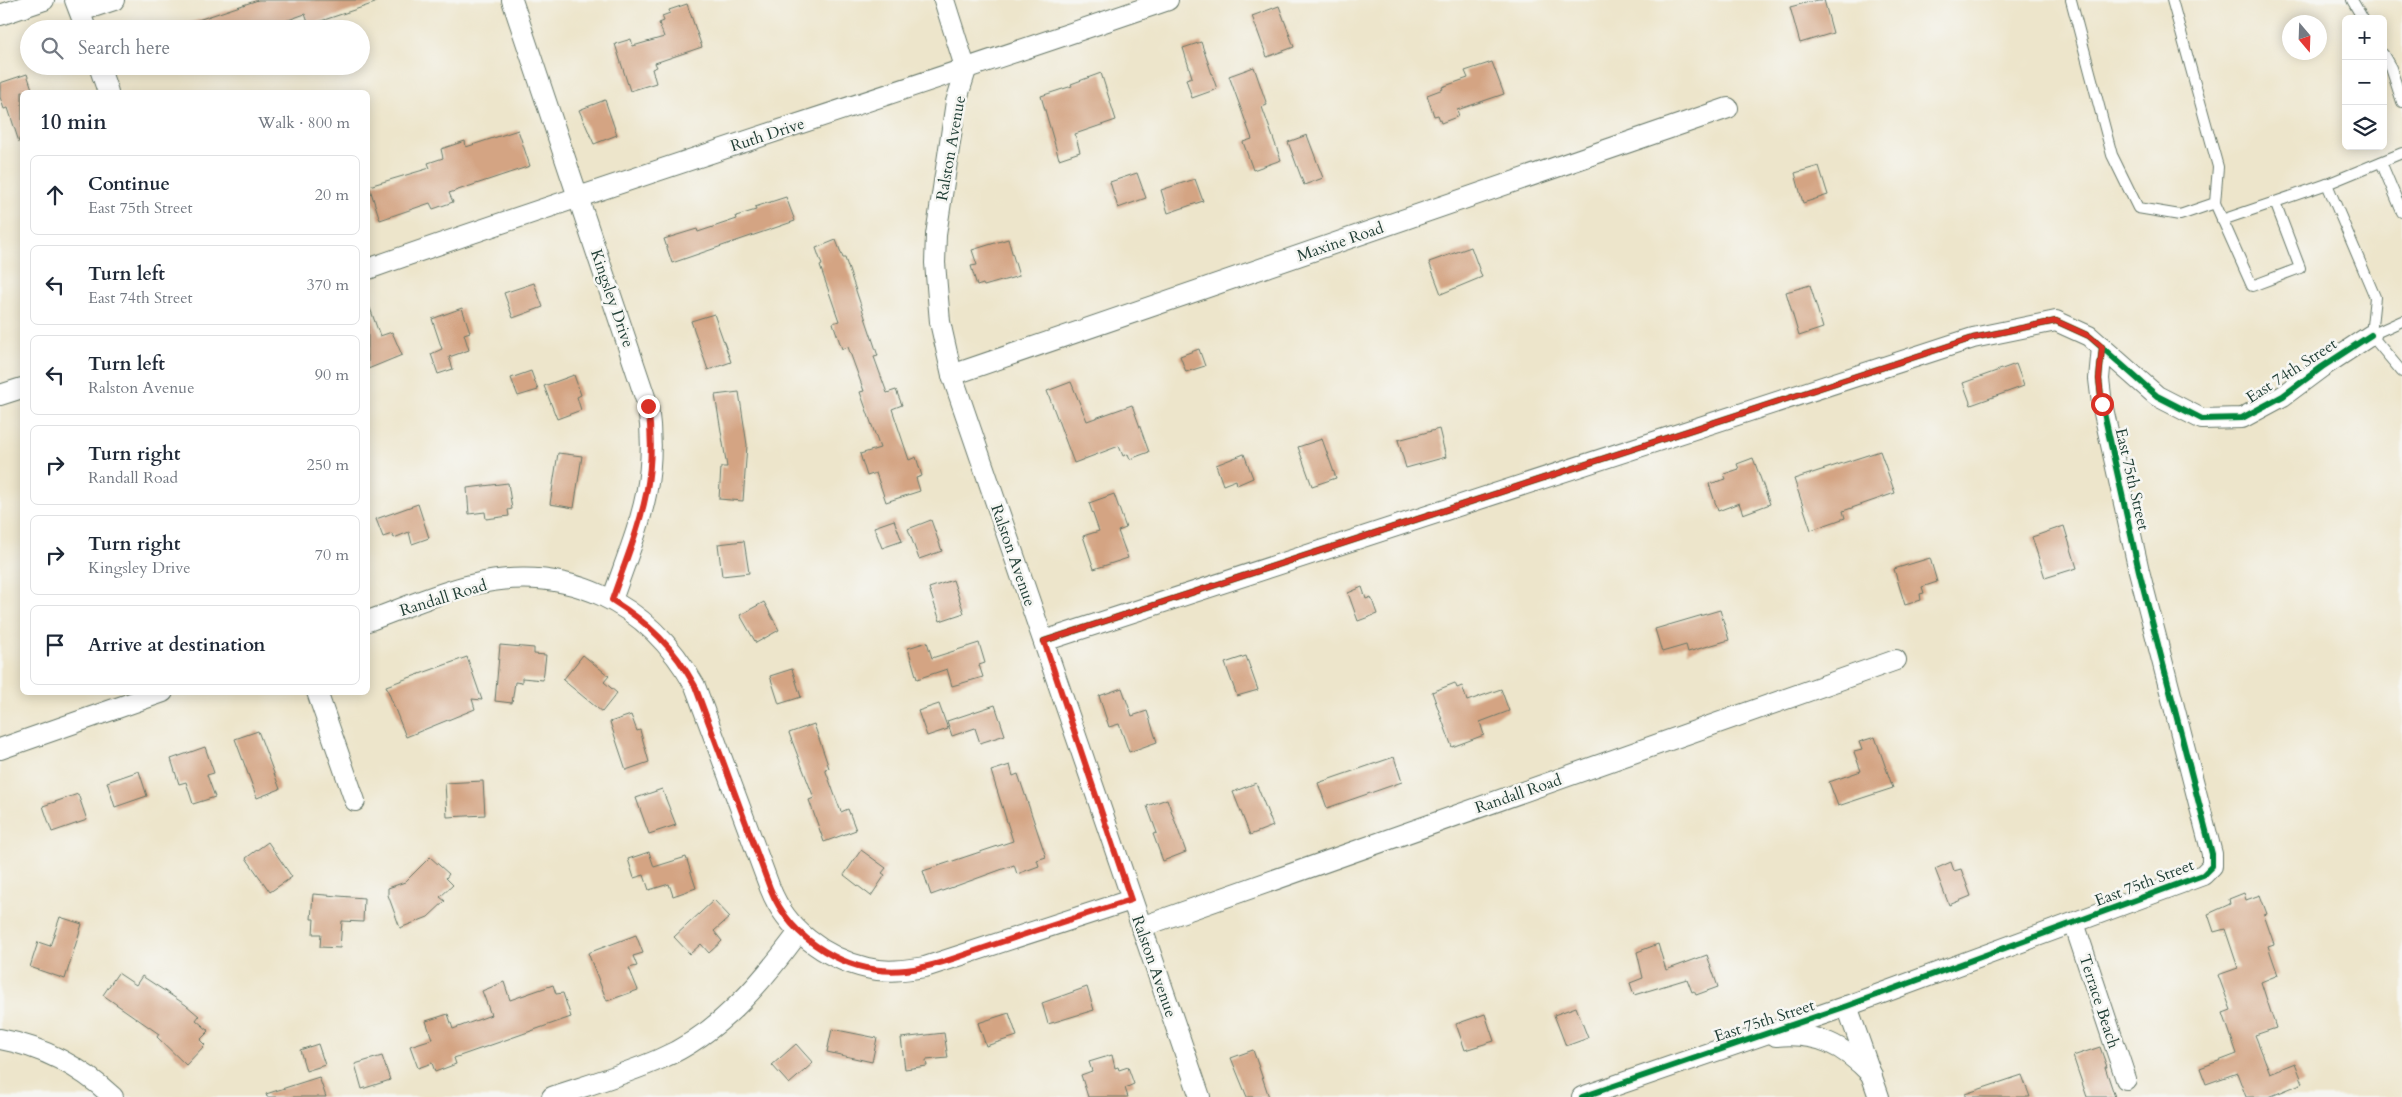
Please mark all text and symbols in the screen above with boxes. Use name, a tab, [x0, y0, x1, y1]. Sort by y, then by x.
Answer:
north arrow	[2282, 15, 2327, 60]
map controls	[2342, 15, 2387, 150]
button: +	[2342, 15, 2387, 60]
search box	[20, 20, 370, 75]
icon: search	[38, 34, 66, 62]
text: Search here	[78, 35, 170, 61]
button: −	[2342, 60, 2387, 105]
street label: Ralston Avenue	[931, 94, 971, 202]
button: layers	[2342, 105, 2387, 150]
text: 10 min	[40, 108, 107, 137]
text: Walk · 800 m	[258, 112, 350, 134]
street label: Ruth Drive	[727, 113, 807, 157]
text: Continue	[88, 171, 170, 197]
icon: ahead	[41, 181, 69, 209]
text: 20 m	[315, 184, 349, 206]
text: East 75th Street	[88, 197, 193, 219]
street label: Maxine Road	[1294, 217, 1387, 267]
street label: Kingsley Drive	[585, 246, 639, 350]
text: Turn left	[88, 261, 165, 287]
icon: left	[41, 271, 69, 299]
text: 370 m	[307, 274, 349, 296]
text: East 74th Street	[88, 287, 193, 309]
street label: East 74th Street	[2242, 333, 2341, 409]
text: Turn left	[88, 351, 165, 377]
icon: left	[41, 361, 69, 389]
text: 90 m	[315, 364, 349, 386]
text: Ralston Avenue	[88, 377, 194, 399]
route start	[2091, 393, 2114, 416]
route end	[637, 395, 660, 418]
street label: East 75th Street	[2110, 426, 2154, 533]
text: Turn right	[88, 441, 180, 467]
icon: right	[41, 451, 69, 479]
text: 250 m	[307, 454, 349, 476]
text: Randall Road	[88, 467, 178, 489]
street label: Ralston Avenue	[985, 501, 1041, 609]
text: Turn right	[88, 531, 180, 557]
icon: right	[41, 541, 69, 569]
text: 70 m	[315, 544, 349, 566]
text: Kingsley Drive	[88, 557, 191, 579]
street label: Randall Road	[397, 574, 490, 622]
icon: arrive	[41, 631, 69, 659]
text: Arrive at destination	[88, 632, 265, 658]
street label: Randall Road	[1472, 769, 1565, 819]
street label: East 75th Street	[2092, 854, 2197, 912]
street label: Ralston Avenue	[1126, 912, 1182, 1020]
street label: Terrace Beach	[2074, 952, 2125, 1051]
street label: East 75th Street	[1711, 994, 1817, 1048]

